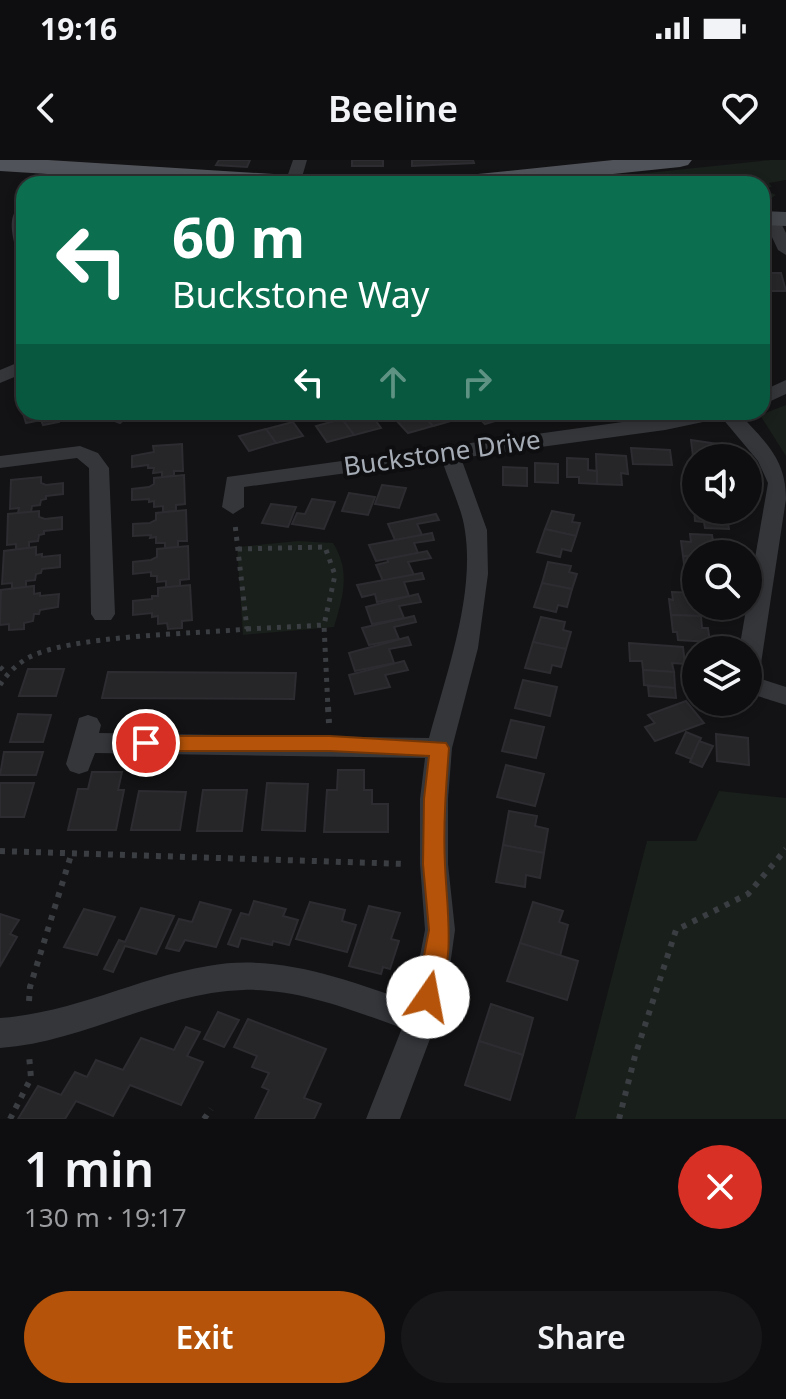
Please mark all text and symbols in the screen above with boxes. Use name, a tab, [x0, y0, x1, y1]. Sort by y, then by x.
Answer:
text: 19:16	[40, 8, 117, 49]
text: Beeline	[328, 84, 458, 133]
icon: back	[24, 86, 68, 130]
icon: heart	[718, 86, 762, 130]
text: 60 m	[172, 198, 305, 274]
icon: left	[40, 208, 144, 312]
text: Buckstone Way	[172, 270, 429, 319]
icon: left	[287, 360, 331, 404]
icon: ahead	[371, 360, 415, 404]
icon: right	[455, 360, 499, 404]
street label: Buckstone Drive	[341, 420, 543, 484]
map controls	[682, 444, 762, 716]
button: sound	[682, 444, 762, 524]
button: search	[682, 540, 762, 620]
button: layers	[682, 636, 762, 716]
pin	[112, 709, 180, 777]
icon: arrive	[124, 721, 168, 765]
position arrow	[386, 955, 470, 1039]
text: 1 min	[24, 1136, 154, 1201]
button: close	[678, 1145, 762, 1229]
text: 130 m · 19:17	[24, 1199, 187, 1235]
button: Exit	[24, 1291, 385, 1383]
button: Share	[401, 1291, 762, 1383]

